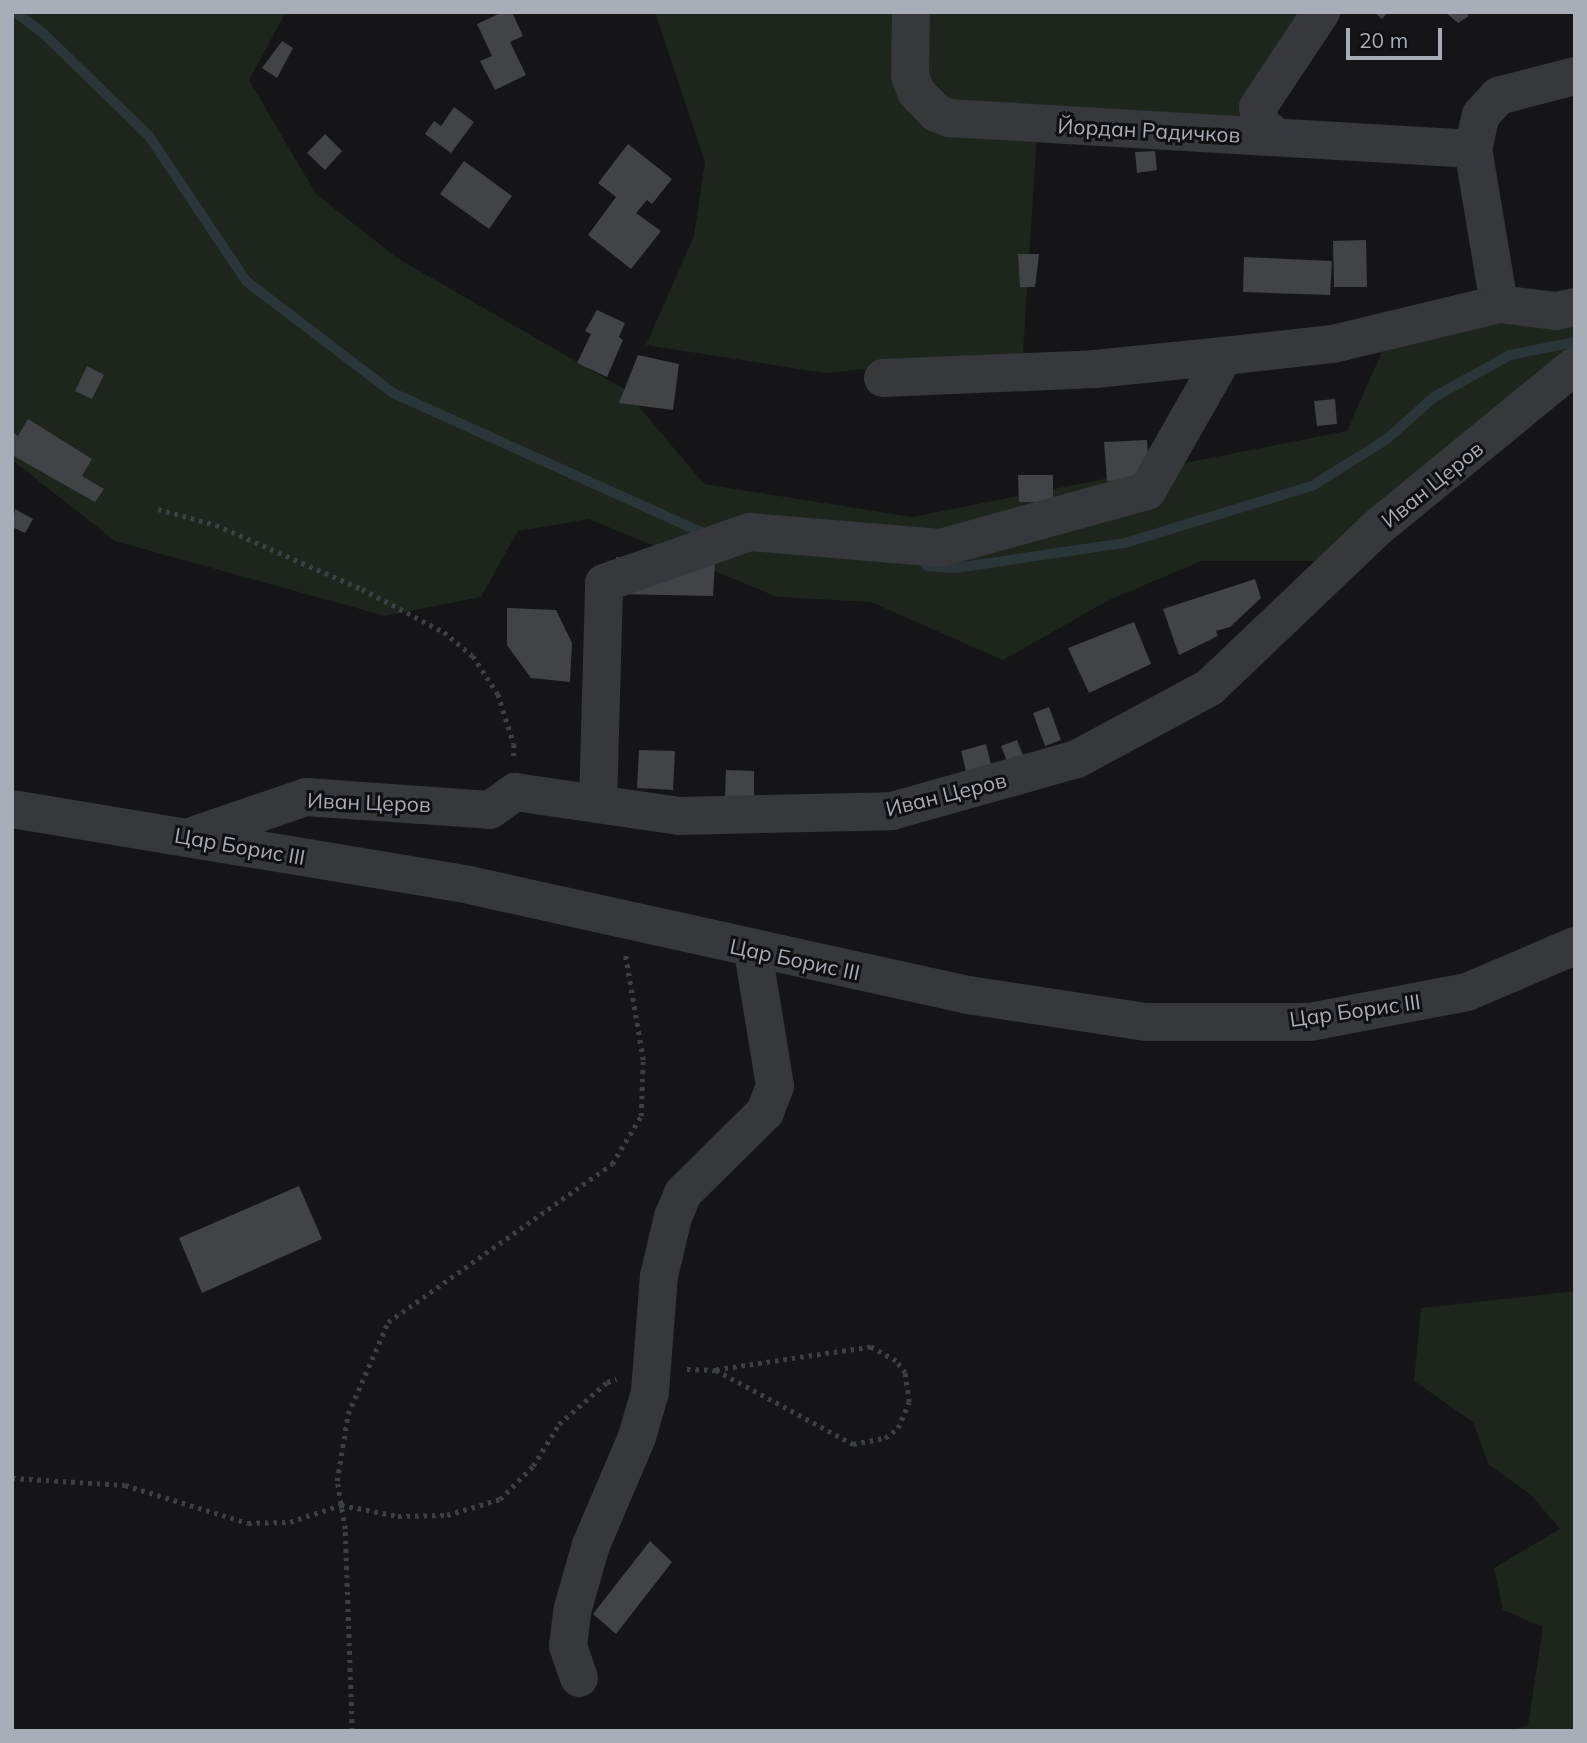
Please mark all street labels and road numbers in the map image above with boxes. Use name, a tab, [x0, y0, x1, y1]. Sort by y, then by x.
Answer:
street label: Йордан Радичков	[1057, 113, 1241, 147]
street label: Иван Церов	[1376, 435, 1488, 533]
street label: Иван Церов	[883, 767, 1009, 821]
street label: Иван Церов	[307, 787, 431, 817]
street label: Цар Борис III	[173, 822, 307, 870]
street label: Цар Борис III	[728, 933, 862, 985]
street label: Цар Борис III	[1288, 988, 1422, 1032]

